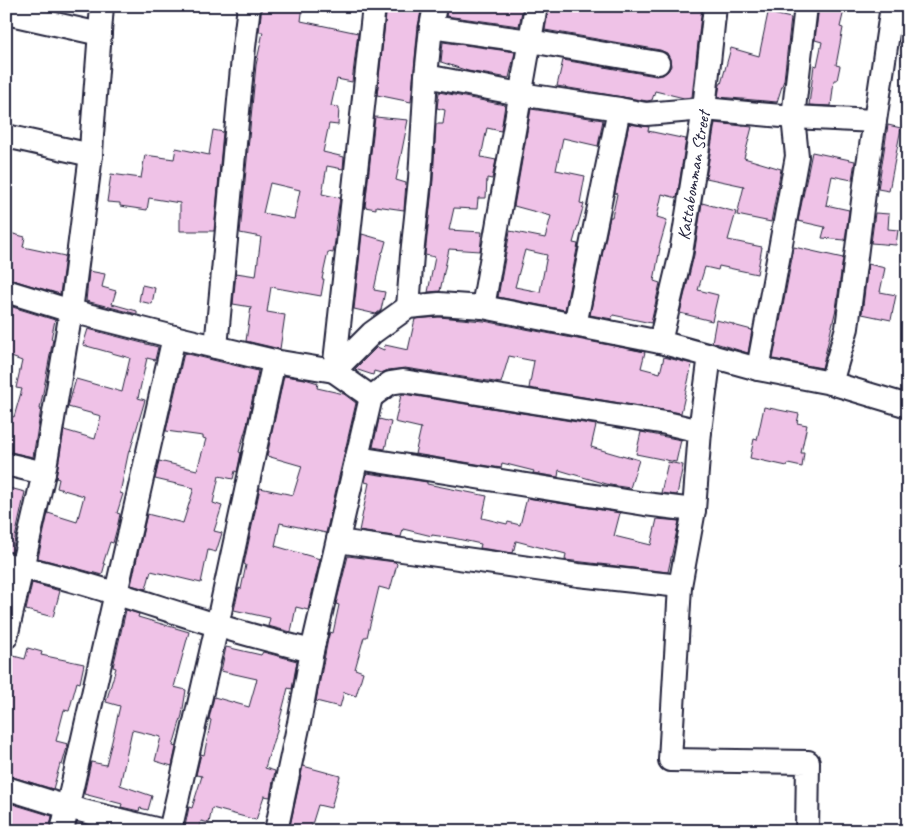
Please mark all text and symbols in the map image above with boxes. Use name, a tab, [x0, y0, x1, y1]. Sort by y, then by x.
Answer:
street label: Kattabomman Street	[672, 106, 715, 241]

